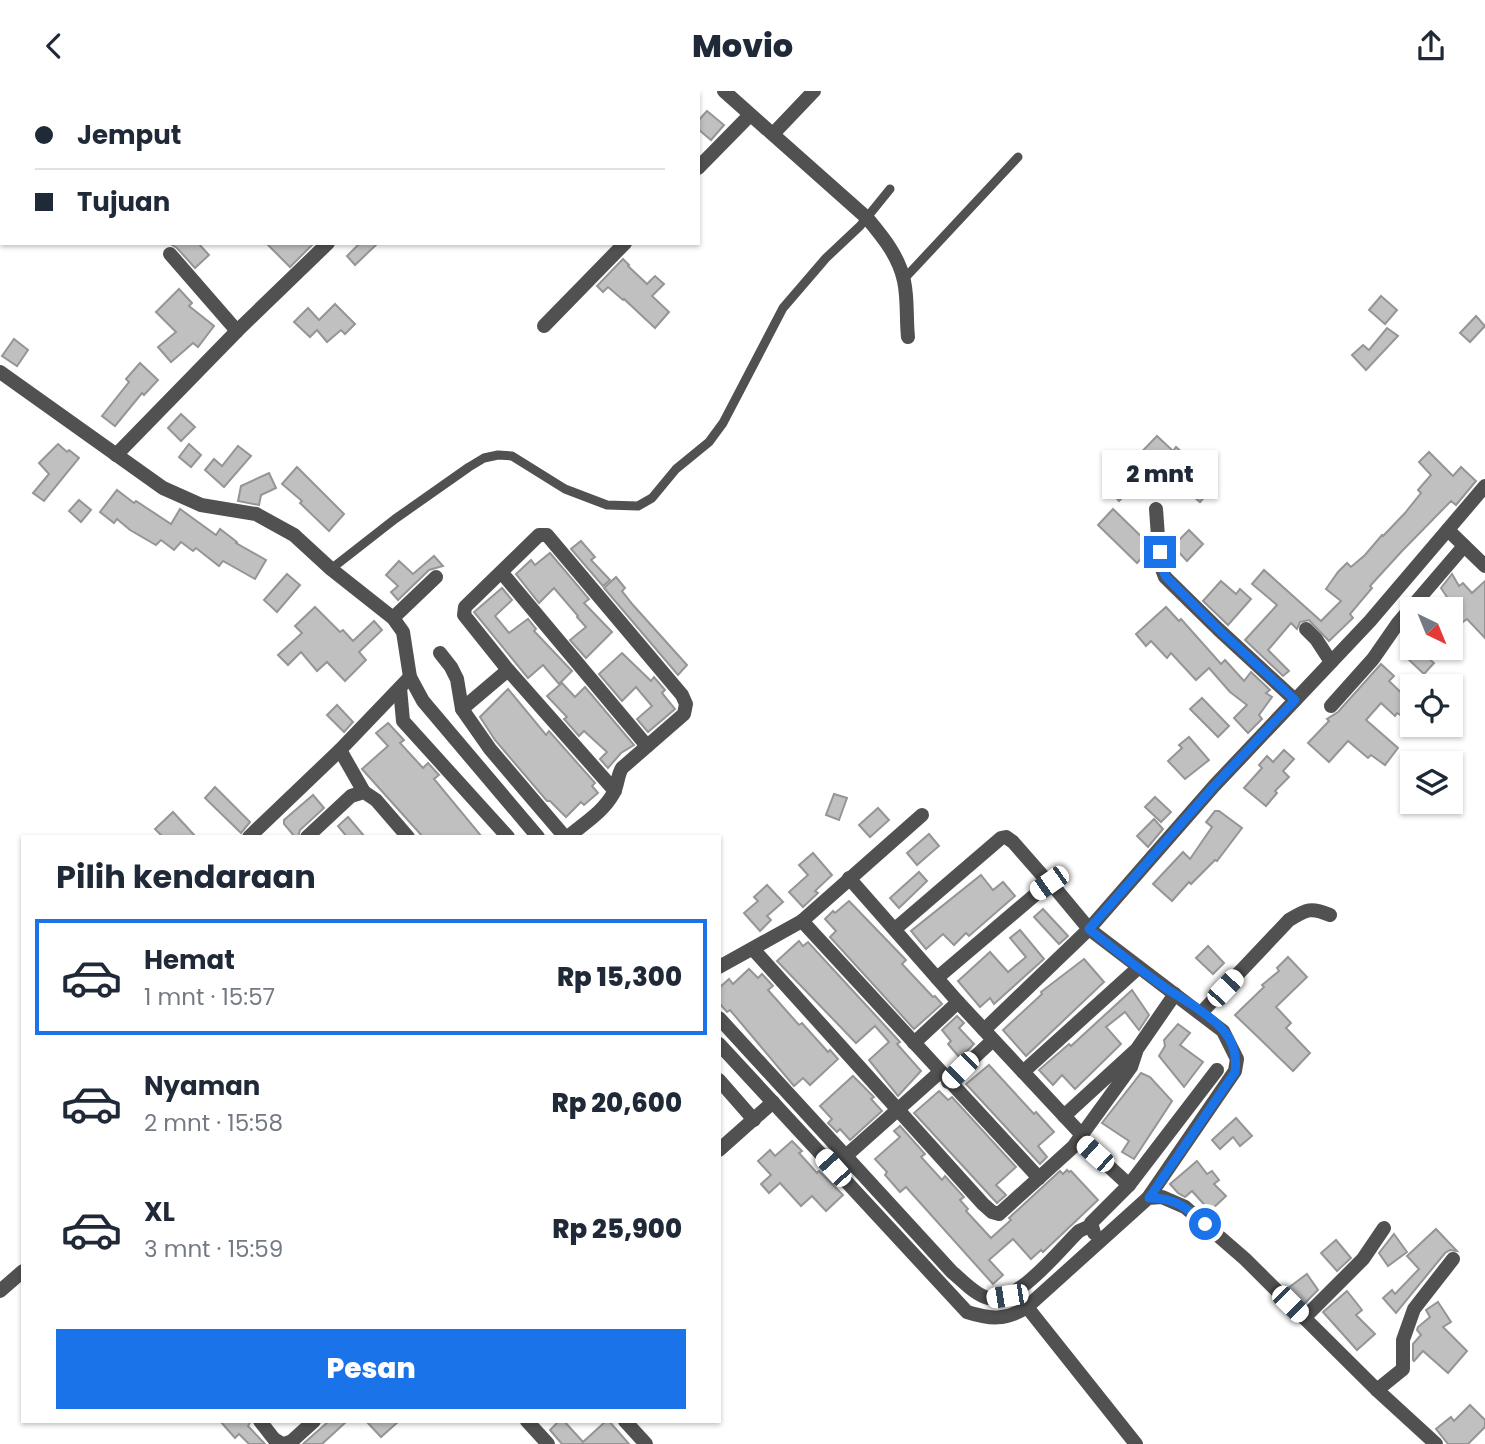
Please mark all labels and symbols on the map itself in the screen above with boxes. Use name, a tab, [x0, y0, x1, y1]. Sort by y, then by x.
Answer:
callout: 2 mnt	[1102, 451, 1218, 499]
route end	[1144, 536, 1176, 568]
north arrow	[1400, 597, 1463, 660]
car	[1026, 862, 1073, 904]
car	[1203, 965, 1248, 1011]
car	[938, 1048, 983, 1092]
car	[1073, 1132, 1118, 1176]
car	[812, 1145, 855, 1191]
route start	[1189, 1208, 1221, 1240]
car	[985, 1282, 1030, 1310]
car	[1268, 1282, 1313, 1326]

